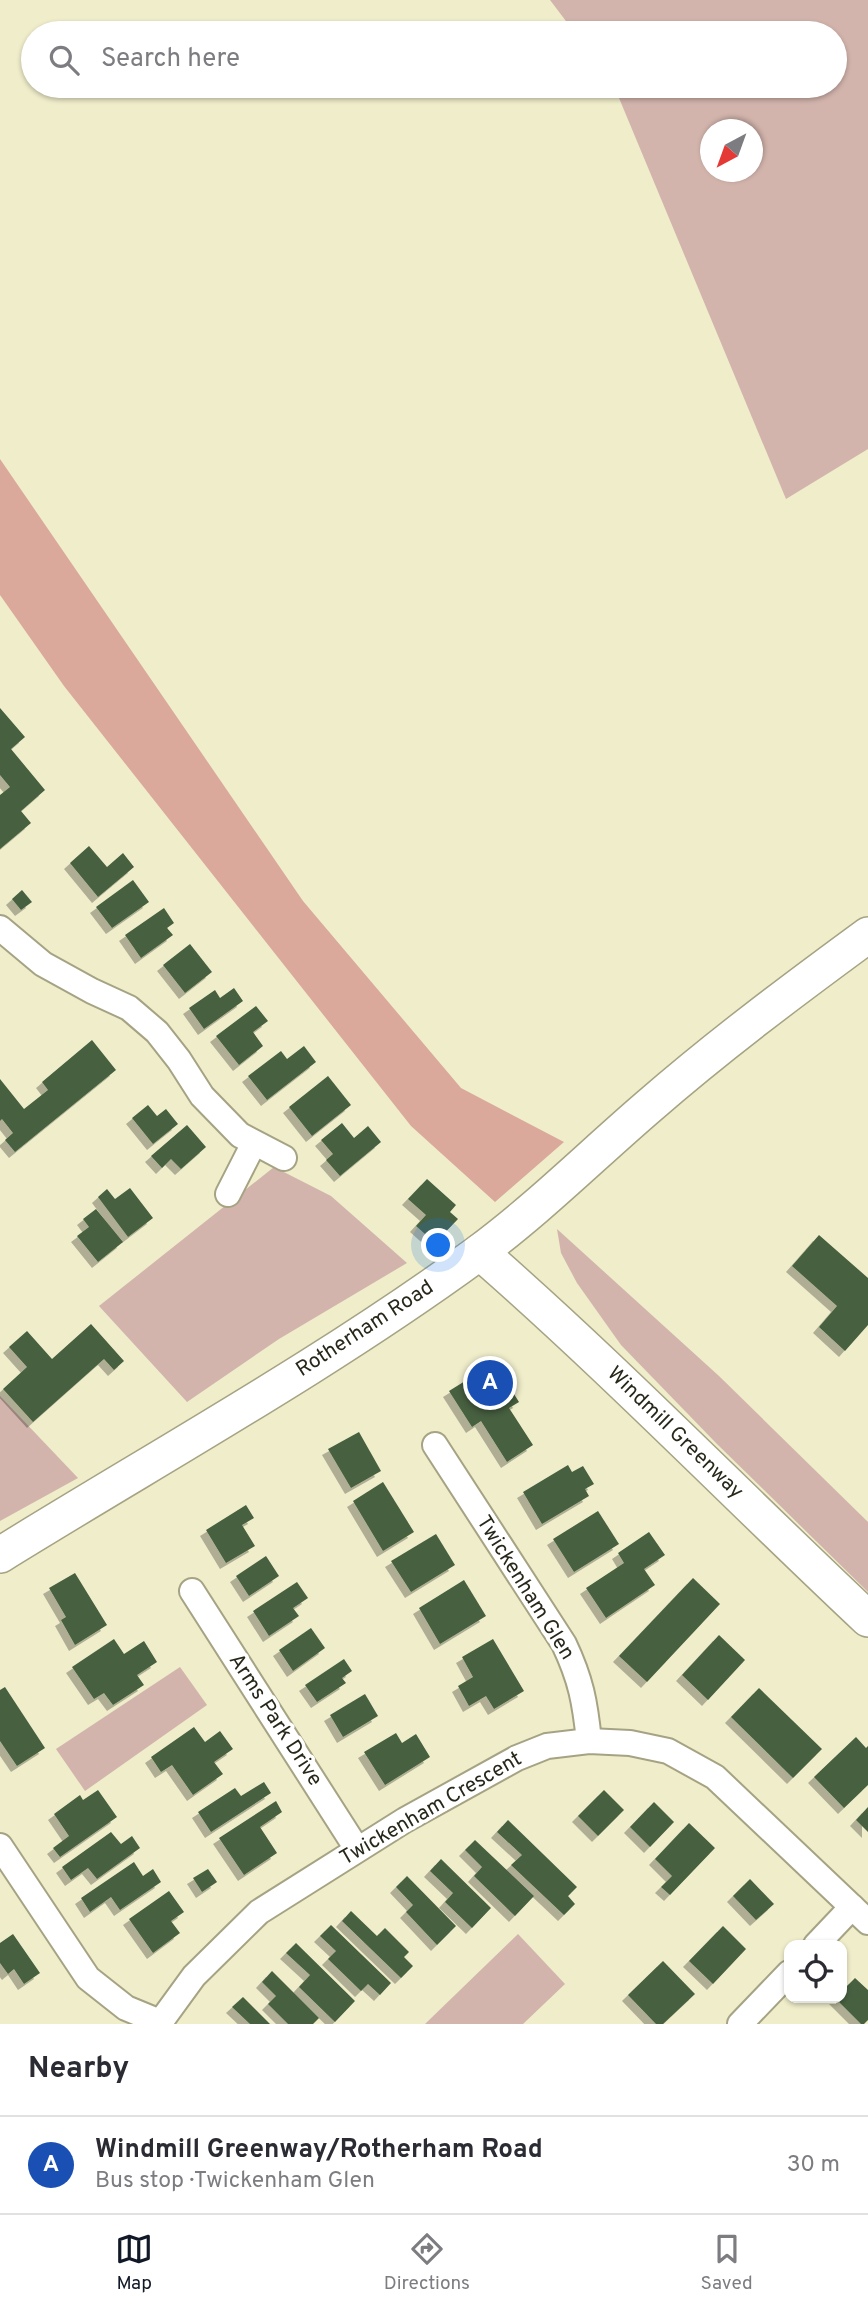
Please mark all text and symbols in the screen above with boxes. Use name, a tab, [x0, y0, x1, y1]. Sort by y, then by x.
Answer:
search box	[21, 21, 847, 98]
icon: search	[45, 41, 83, 79]
text: Search here	[101, 43, 240, 76]
north arrow	[700, 119, 763, 182]
your location	[421, 1228, 455, 1262]
street label: Rotherham Road	[291, 1274, 439, 1384]
pin: A	[467, 1357, 513, 1409]
street label: Windmill Greenway	[601, 1361, 749, 1505]
street label: Twickenham Glen	[470, 1511, 580, 1665]
street label: Arms Park Drive	[222, 1649, 328, 1791]
street label: Twickenham Crescent	[335, 1746, 527, 1872]
map controls	[784, 1940, 847, 2003]
button: locate	[784, 1940, 847, 2003]
text: Nearby	[28, 2051, 129, 2088]
text: Windmill Greenway/Rotherham Road	[95, 2134, 543, 2167]
text: A	[43, 2151, 59, 2180]
text: 30 m	[787, 2151, 840, 2180]
text: Bus stop · Twickenham Glen	[95, 2167, 375, 2196]
tab: Map	[115, 2230, 153, 2296]
tab: Directions	[384, 2230, 470, 2296]
tab: Saved	[701, 2230, 753, 2296]

